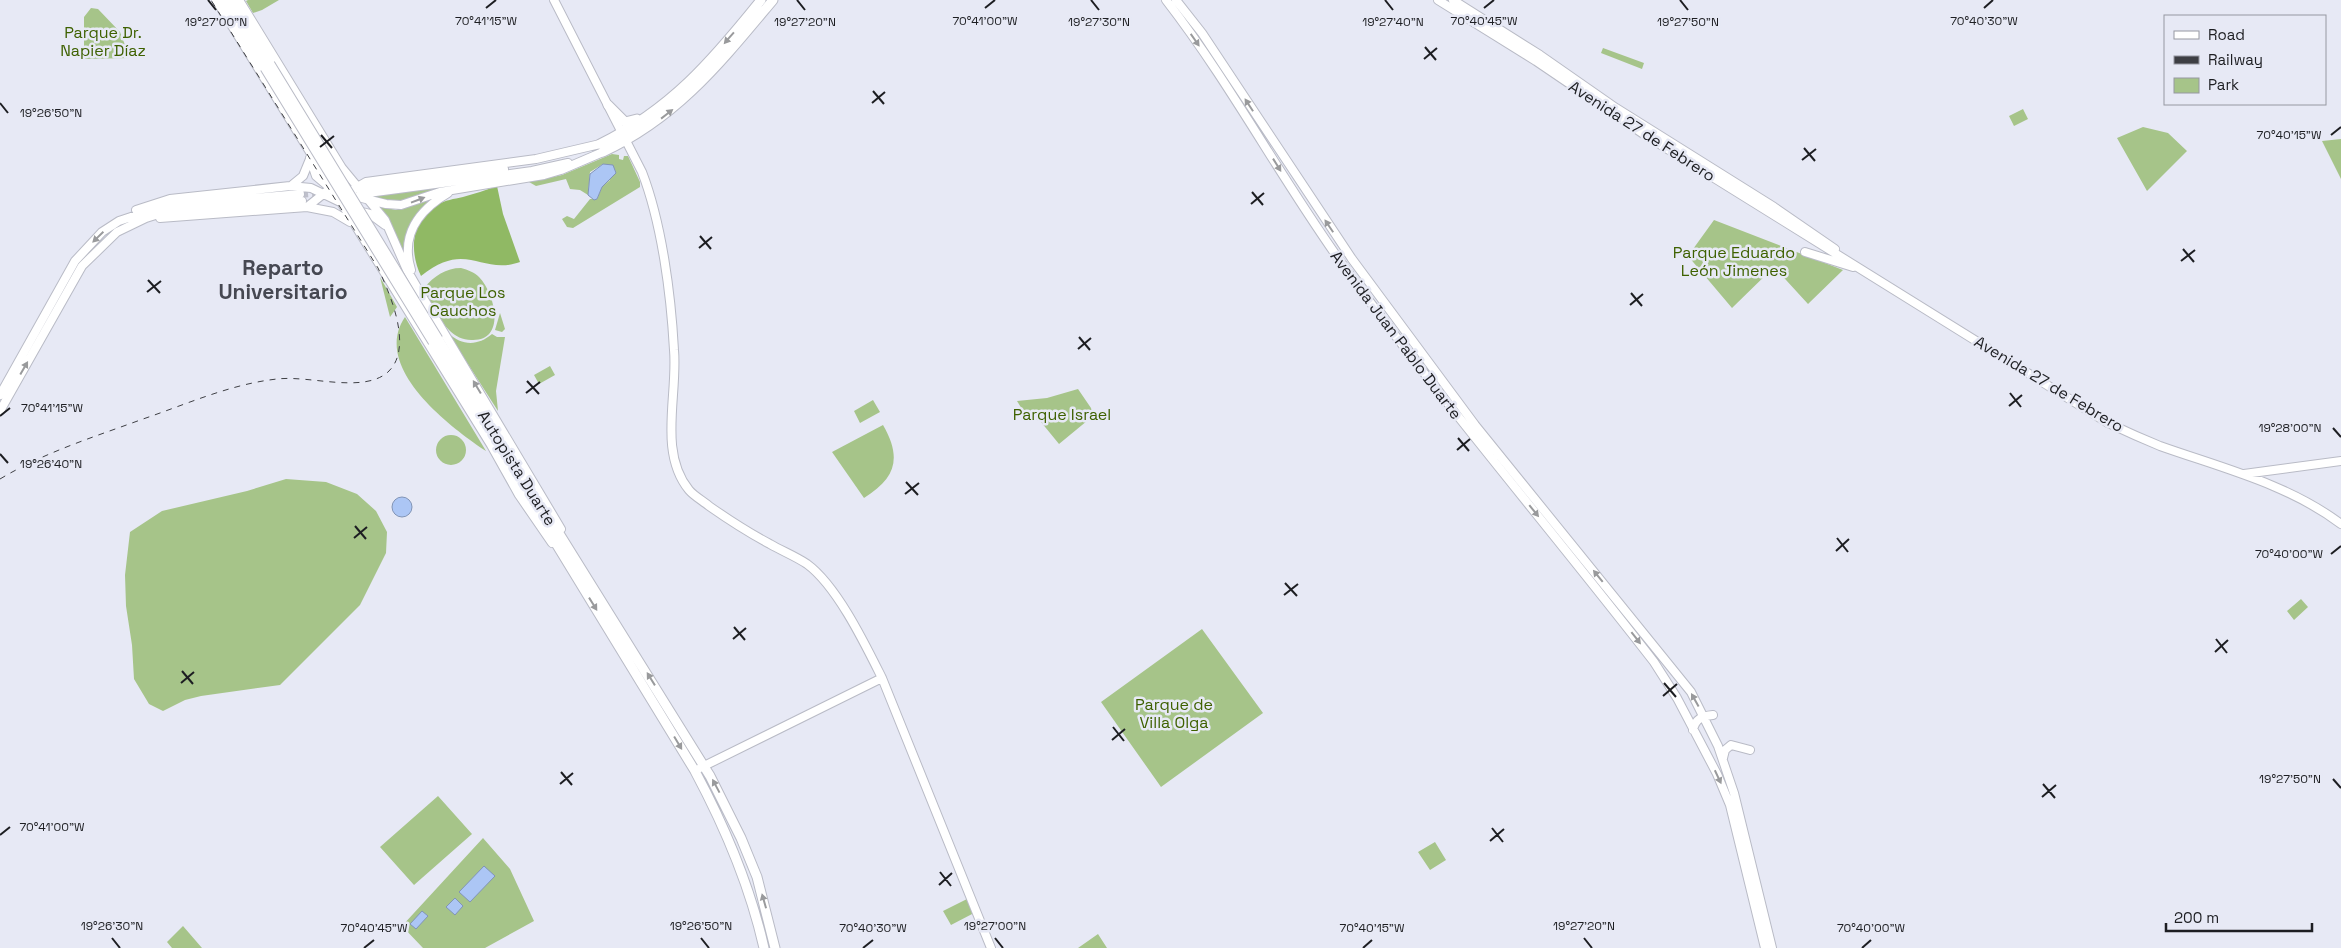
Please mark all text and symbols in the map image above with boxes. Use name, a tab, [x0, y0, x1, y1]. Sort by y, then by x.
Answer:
text: 70°41'15"W	[455, 13, 517, 29]
text: 70°41'00"W	[952, 13, 1018, 29]
text: 70°40'45"W	[1451, 13, 1518, 29]
text: 70°40'30"W	[1950, 13, 2018, 29]
text: 19°27'00"N	[185, 14, 247, 30]
text: 19°27'20"N	[774, 14, 836, 30]
text: 19°27'30"N	[1068, 14, 1130, 30]
text: 19°27'40"N	[1362, 14, 1424, 30]
text: 19°27'50"N	[1657, 14, 1719, 30]
legend	[2164, 15, 2326, 105]
park label: Parque Dr. Napier Díaz	[60, 22, 146, 61]
text: Road	[2208, 25, 2245, 44]
one-way arrow	[724, 31, 735, 44]
one-way arrow	[1190, 33, 1200, 46]
text: Railway	[2208, 50, 2263, 69]
text: Park	[2208, 75, 2239, 94]
street label: Avenida 27 de Febrero	[1565, 76, 1719, 186]
one-way arrow	[1244, 99, 1254, 112]
text: 19°26'50"N	[20, 105, 82, 121]
one-way arrow	[660, 108, 673, 119]
text: 70°40'15"W	[2257, 127, 2322, 143]
one-way arrow	[1273, 158, 1282, 171]
one-way arrow	[411, 196, 426, 204]
one-way arrow	[1324, 219, 1334, 232]
one-way arrow	[92, 231, 104, 243]
park label: Parque Eduardo León Jimenes	[1673, 242, 1795, 281]
street label: Avenida Juan Pablo Duarte	[1326, 246, 1466, 424]
district label: Reparto Universitario	[218, 254, 348, 305]
park label: Parque Los Cauchos	[420, 282, 506, 321]
street label: Avenida 27 de Febrero	[1970, 331, 2128, 437]
one-way arrow	[20, 361, 28, 376]
one-way arrow	[473, 381, 482, 394]
text: 70°41'15"W	[21, 400, 83, 416]
park label: Parque Israel	[1013, 404, 1111, 425]
street label: Autopista Duarte	[473, 406, 561, 530]
text: 19°28'00"N	[2258, 420, 2322, 436]
text: 19°26'40"N	[20, 456, 82, 472]
one-way arrow	[1529, 504, 1540, 517]
text: 70°40'00"W	[2255, 546, 2324, 562]
one-way arrow	[1593, 570, 1604, 583]
one-way arrow	[588, 597, 598, 611]
one-way arrow	[1630, 631, 1641, 644]
one-way arrow	[646, 673, 655, 686]
park label: Parque de Villa Olga	[1135, 694, 1213, 733]
one-way arrow	[1691, 694, 1700, 707]
one-way arrow	[673, 736, 682, 749]
one-way arrow	[1714, 770, 1722, 785]
text: 19°27'50"N	[2259, 771, 2321, 787]
one-way arrow	[712, 779, 720, 793]
text: 70°41'00"W	[19, 819, 85, 835]
one-way arrow	[760, 893, 768, 908]
scale bar	[2166, 900, 2312, 932]
text: 200 m	[2174, 908, 2219, 927]
text: 19°26'30"N	[81, 918, 143, 934]
text: 19°26'50"N	[670, 918, 732, 934]
text: 19°27'00"N	[964, 918, 1026, 934]
text: 19°27'20"N	[1553, 918, 1615, 934]
text: 70°40'45"W	[341, 920, 408, 936]
text: 70°40'30"W	[839, 920, 907, 936]
text: 70°40'15"W	[1340, 920, 1405, 936]
text: 70°40'00"W	[1837, 920, 1906, 936]

